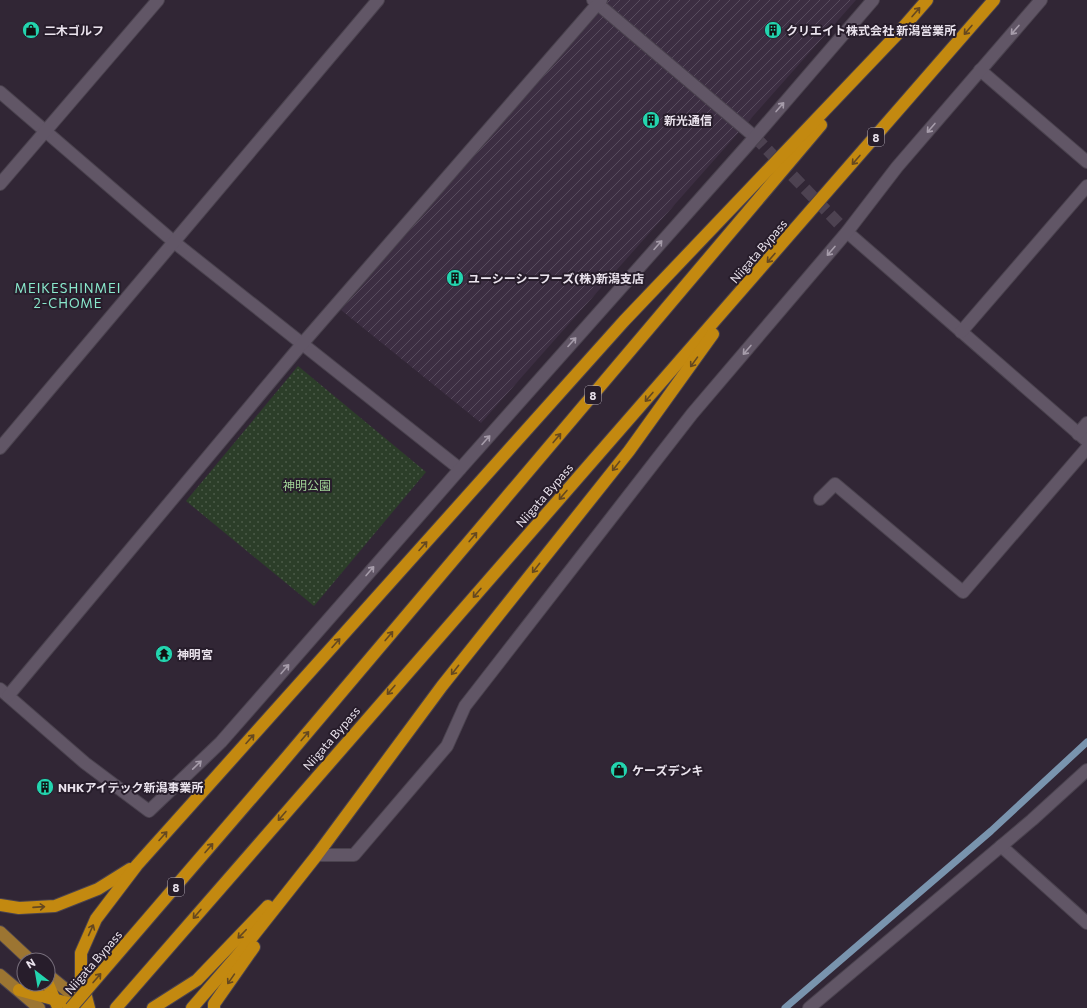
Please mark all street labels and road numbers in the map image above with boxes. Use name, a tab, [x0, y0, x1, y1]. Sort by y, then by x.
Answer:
road number: 8	[868, 128, 884, 146]
street label: Niigata Bypass	[727, 216, 789, 286]
road number: 8	[585, 386, 601, 404]
street label: Niigata Bypass	[513, 460, 575, 530]
street label: Niigata Bypass	[300, 703, 362, 773]
road number: 8	[168, 878, 184, 896]
street label: Niigata Bypass	[62, 927, 124, 997]

